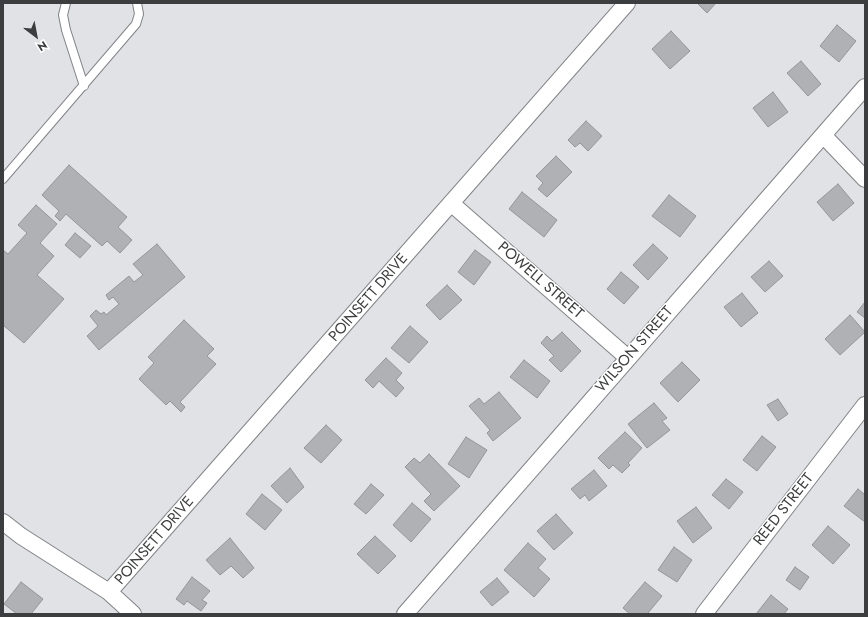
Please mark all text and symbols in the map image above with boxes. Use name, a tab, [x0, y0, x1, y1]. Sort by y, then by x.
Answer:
north arrow	[16, 16, 56, 56]
text: N	[34, 37, 50, 55]
street label: POWELL STREET	[493, 239, 587, 323]
street label: POINSETT DRIVE	[326, 250, 412, 346]
street label: WILSON STREET	[593, 303, 677, 397]
street label: REED STREET	[750, 470, 818, 550]
street label: POINSETT DRIVE	[112, 493, 198, 589]

